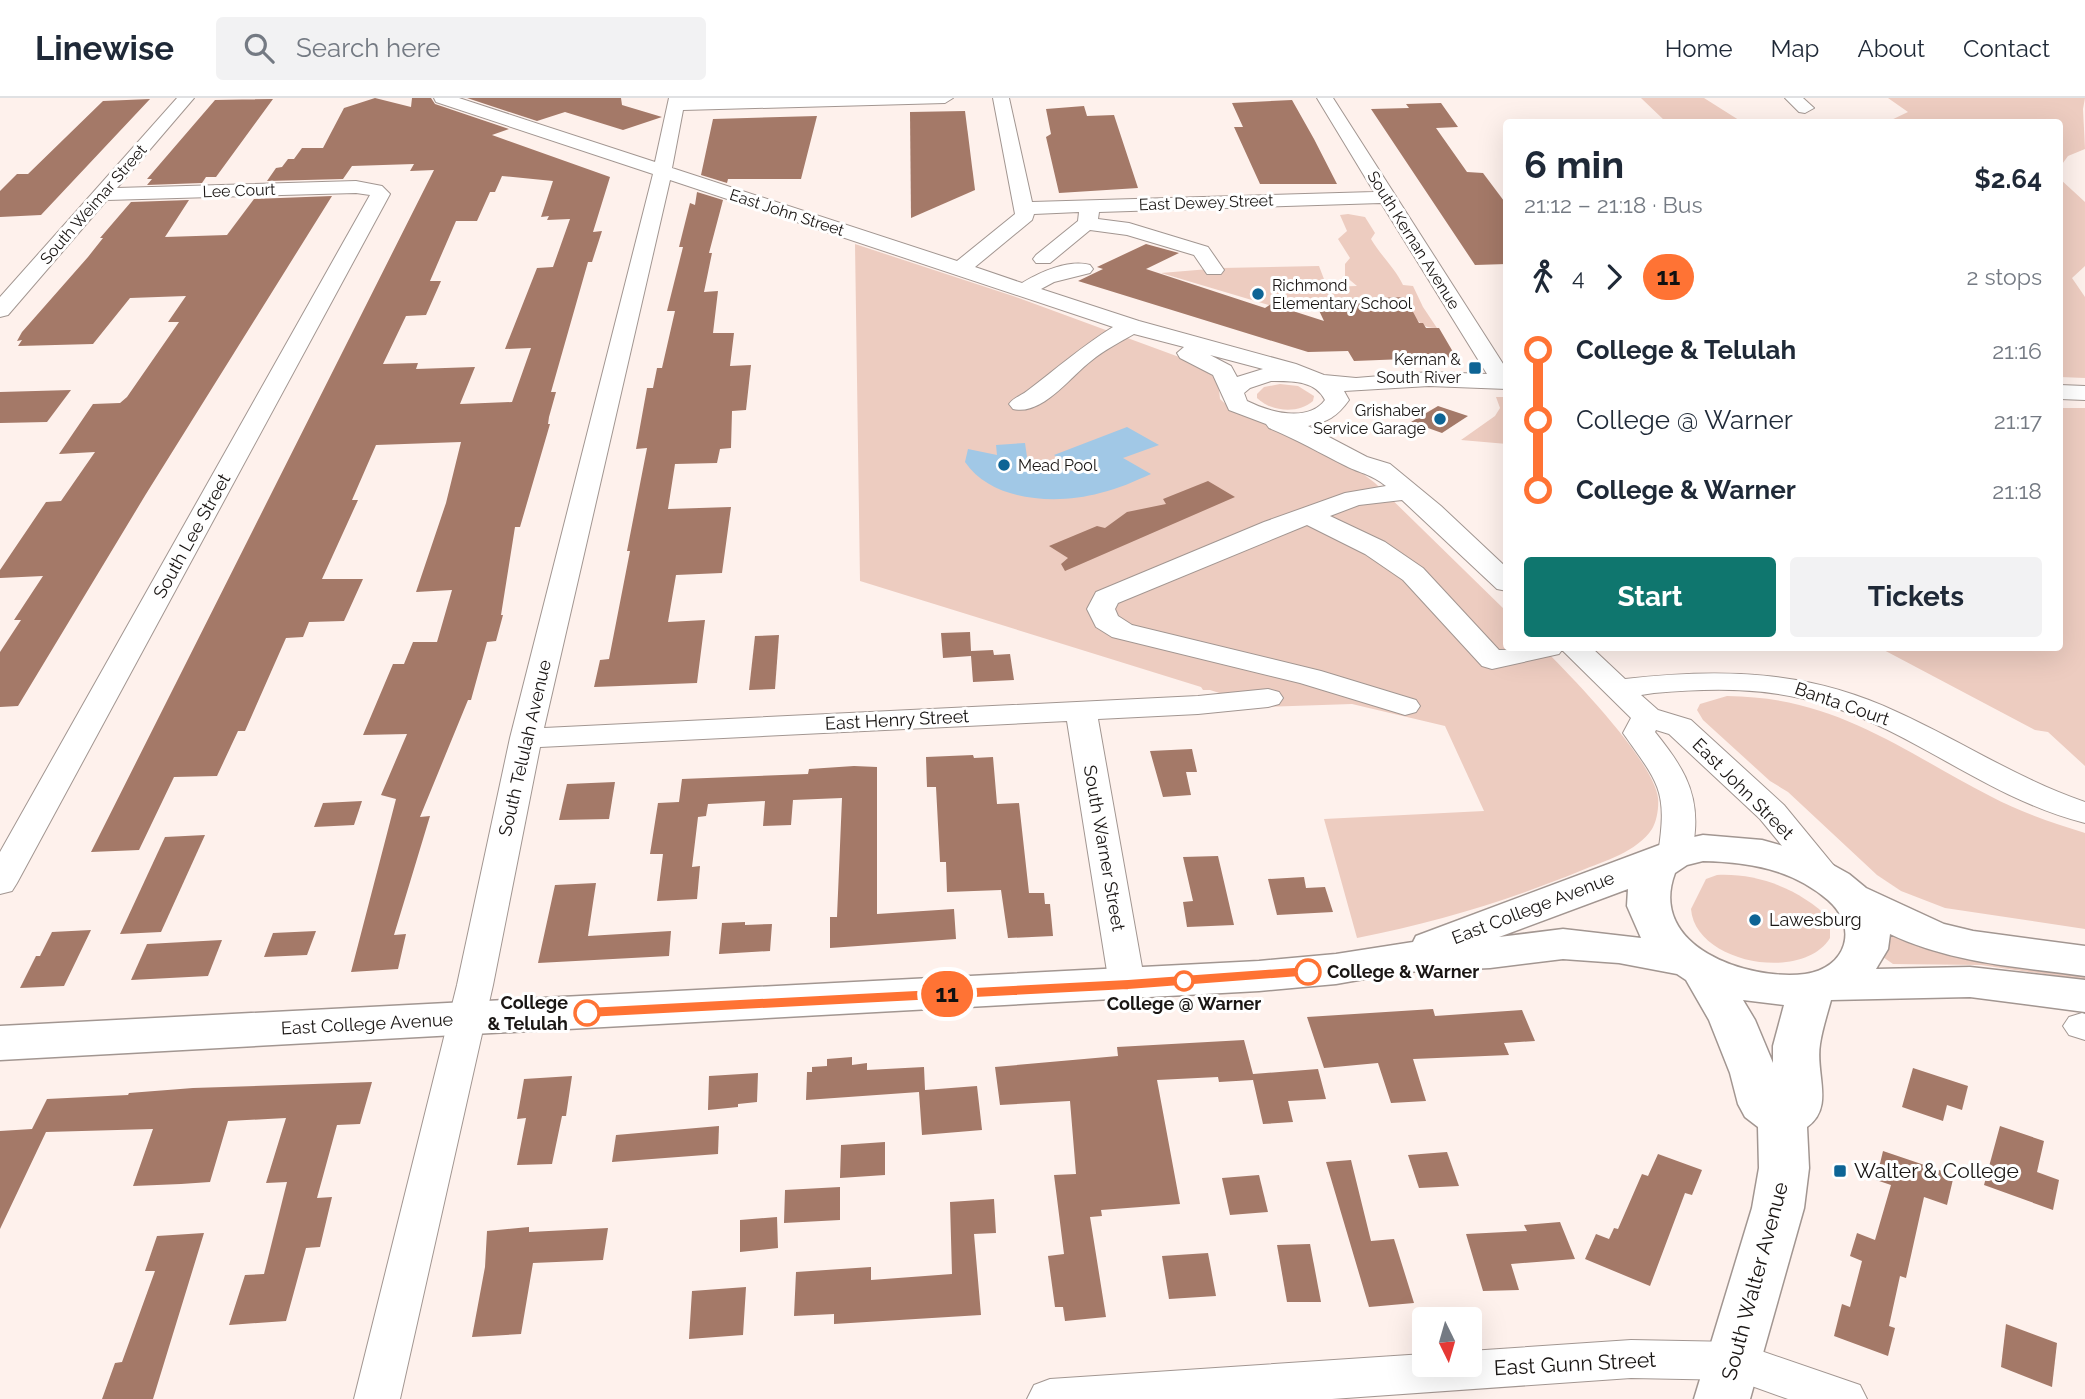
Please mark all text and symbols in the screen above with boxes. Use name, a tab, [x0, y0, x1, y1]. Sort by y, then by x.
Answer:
search box	[216, 17, 706, 80]
text: Linewise	[35, 29, 174, 68]
icon: search	[240, 29, 278, 67]
text: Search here	[296, 33, 440, 63]
text: Home	[1665, 34, 1733, 63]
text: Map	[1771, 34, 1819, 63]
text: About	[1857, 34, 1925, 63]
text: Contact	[1963, 34, 2050, 63]
street label: South Weimar Street	[36, 140, 151, 268]
text: 6 min	[1524, 142, 1624, 187]
text: $2.64	[1974, 164, 2042, 194]
street label: South Kernan Avenue	[1363, 168, 1464, 313]
street label: Lee Court	[202, 180, 276, 201]
street label: East John Street	[727, 185, 847, 240]
street label: East Dewey Street	[1138, 191, 1274, 214]
text: 21:12 – 21:18 · Bus	[1524, 191, 1703, 218]
icon: walk	[1524, 258, 1562, 296]
icon: forward	[1595, 258, 1633, 296]
text: 11	[1657, 262, 1680, 291]
text: 4	[1572, 263, 1585, 290]
text: 2 stops	[1967, 263, 2042, 290]
place label: Richmond Elementary School	[1272, 276, 1413, 313]
marker: Richmond Elementary School	[1250, 286, 1266, 302]
text: College & Telulah	[1576, 335, 1796, 365]
text: 21:16	[1992, 337, 2042, 364]
place label: Kernan & South River	[1376, 350, 1461, 387]
marker: Kernan & South River	[1467, 360, 1483, 376]
place label: Grishaber Service Garage	[1313, 401, 1426, 438]
text: College @ Warner	[1576, 405, 1793, 435]
text: 21:17	[1994, 407, 2042, 434]
marker: Grishaber Service Garage	[1432, 411, 1448, 427]
place label: Mead Pool	[1018, 456, 1098, 475]
marker: Mead Pool	[996, 457, 1012, 473]
street label: South Lee Street	[149, 470, 235, 602]
text: College & Warner	[1576, 475, 1796, 505]
text: 21:18	[1992, 477, 2042, 504]
button: Start	[1524, 557, 1776, 637]
button: Tickets	[1790, 557, 2042, 637]
street label: South Telulah Avenue	[494, 657, 555, 838]
street label: Banta Court	[1792, 678, 1892, 730]
street label: East Henry Street	[824, 705, 970, 734]
street label: East John Street	[1688, 734, 1798, 844]
street label: South Warner Street	[1080, 763, 1129, 933]
street label: East College Avenue	[1449, 867, 1617, 948]
place label: Lawesburg	[1769, 909, 1862, 930]
marker: Lawesburg	[1747, 912, 1763, 928]
marker: College & Warner	[1295, 959, 1321, 985]
place label: College & Warner	[1327, 961, 1479, 982]
line badge: 11	[916, 971, 978, 1017]
marker: College @ Warner	[1174, 971, 1194, 991]
text: 11	[935, 979, 959, 1008]
place label: College & Telulah	[488, 992, 568, 1034]
place label: College @ Warner	[1107, 993, 1261, 1014]
marker: College & Telulah	[574, 1000, 600, 1026]
street label: East College Avenue	[280, 1008, 454, 1038]
place label: Walter & College	[1854, 1158, 2019, 1183]
marker: Walter & College	[1832, 1163, 1848, 1179]
street label: South Walter Avenue	[1716, 1179, 1793, 1383]
north arrow	[1412, 1307, 1482, 1377]
map controls	[1412, 1307, 1482, 1377]
street label: East Gunn Street	[1493, 1347, 1657, 1380]

